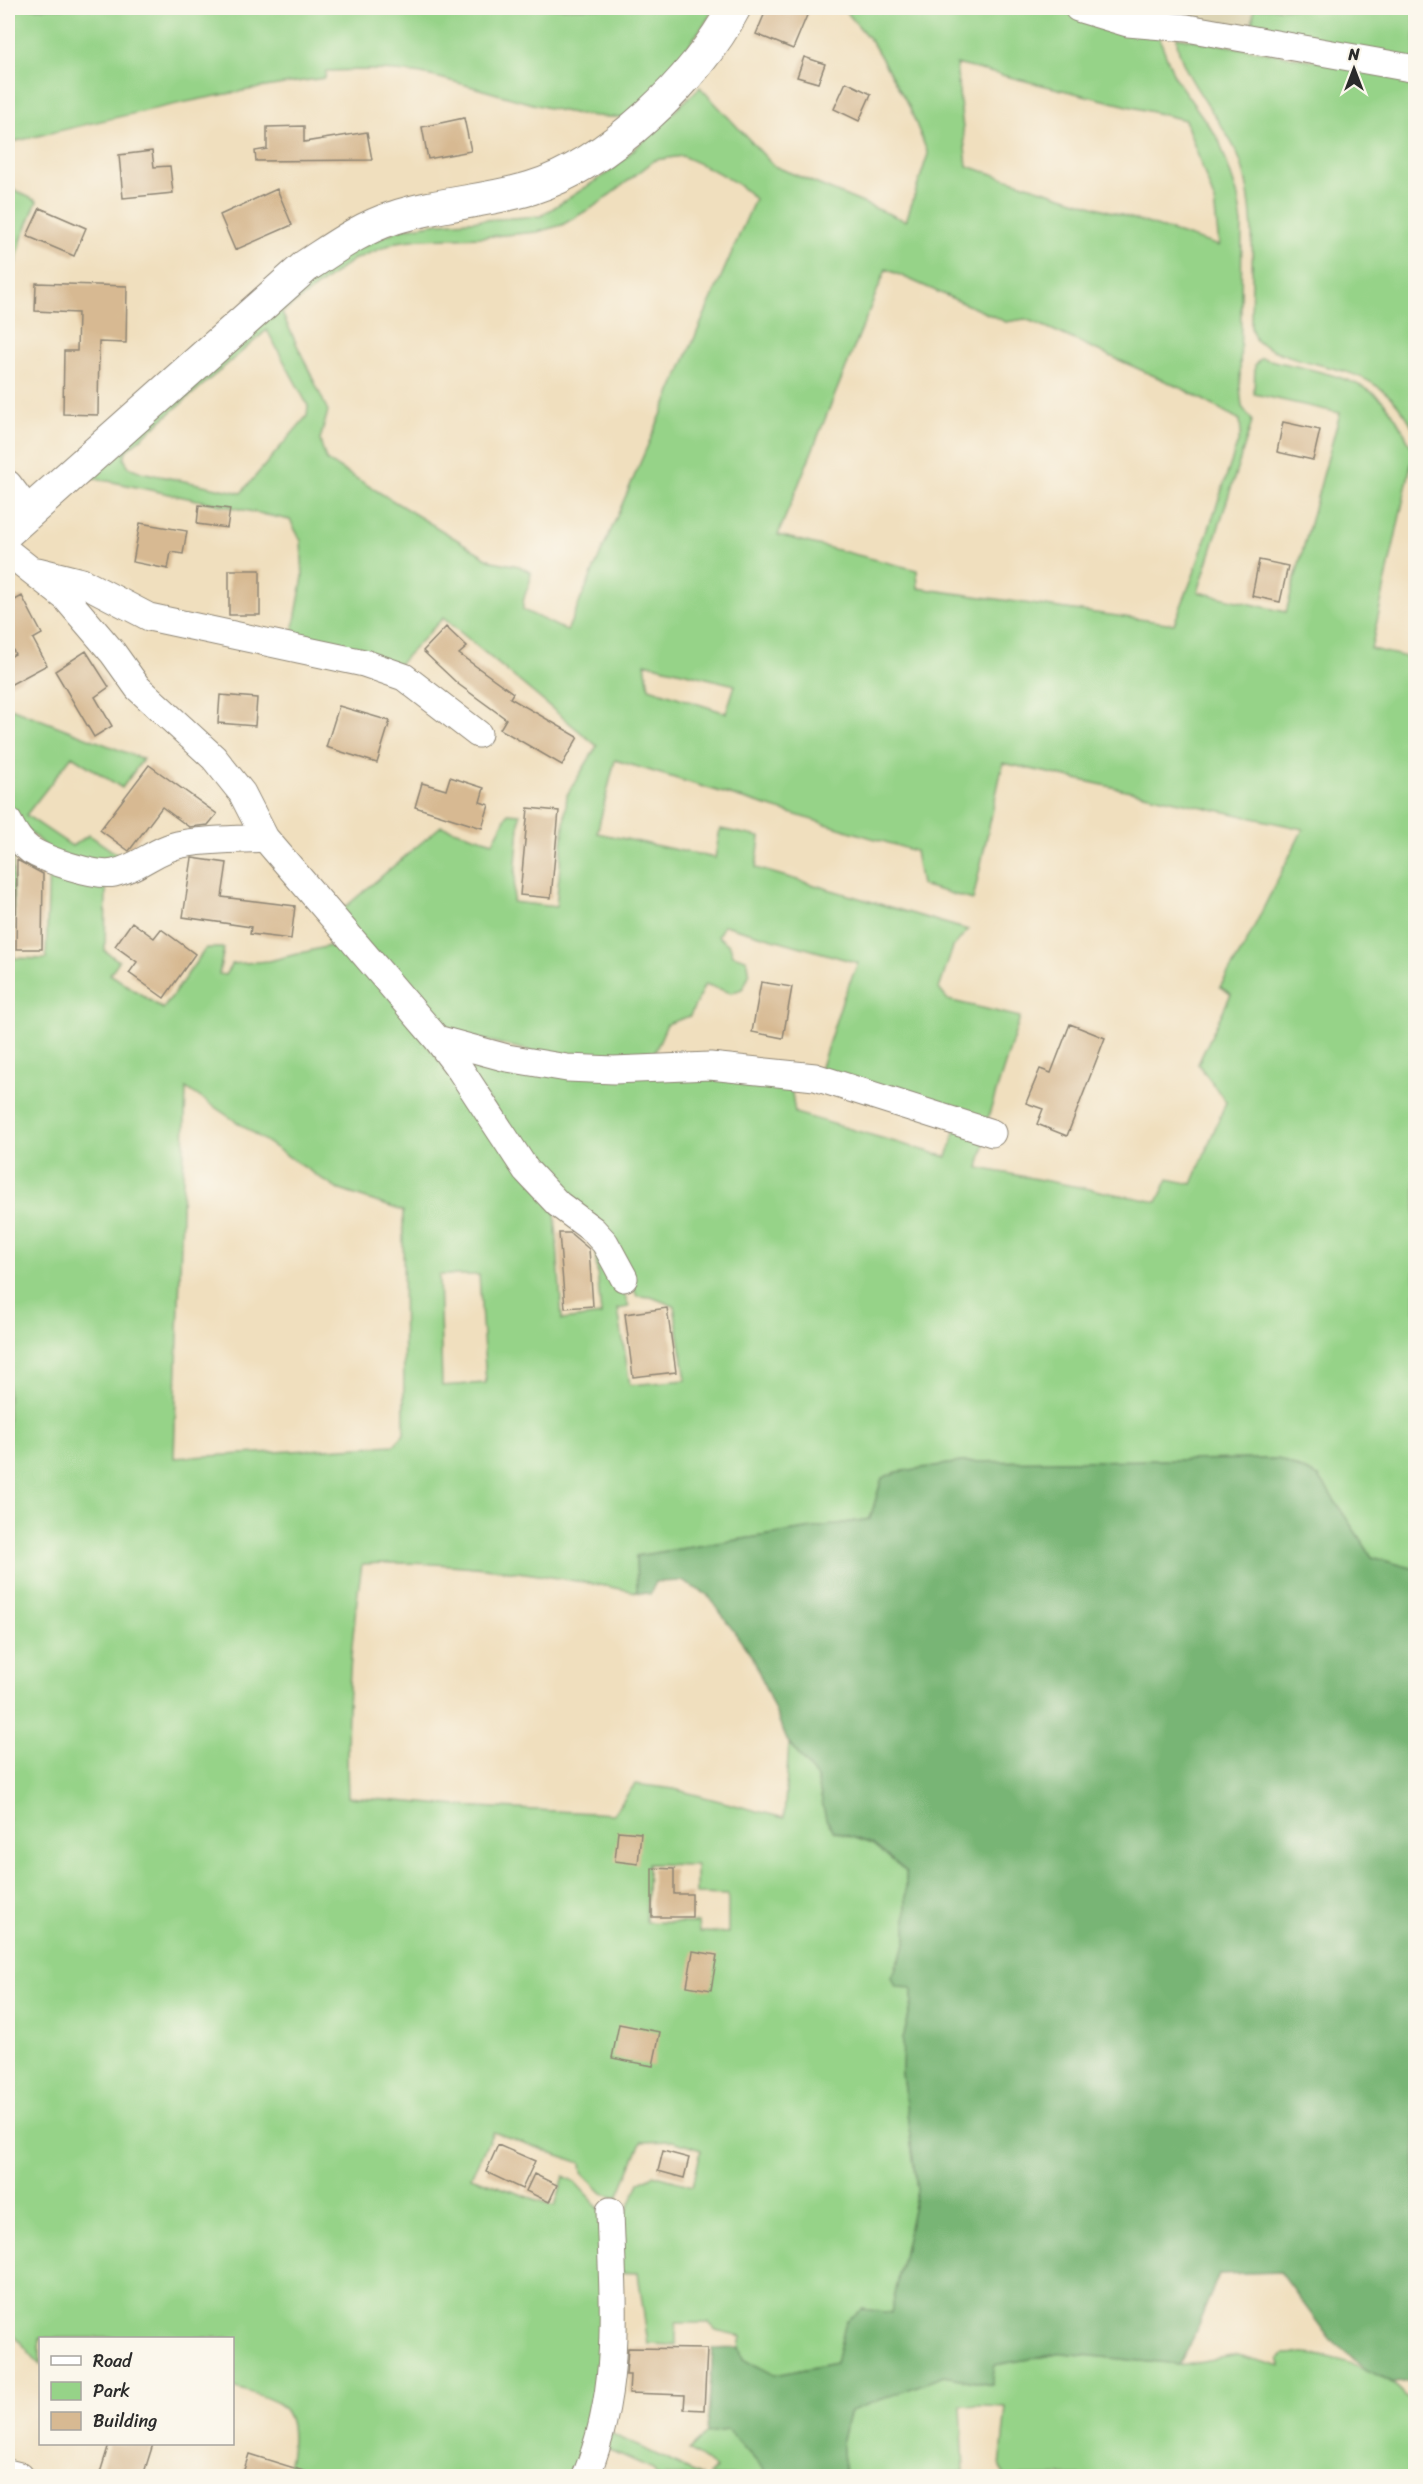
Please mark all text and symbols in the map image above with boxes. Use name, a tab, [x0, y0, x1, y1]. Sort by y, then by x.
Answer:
north arrow	[1324, 39, 1384, 99]
text: N	[1347, 40, 1360, 69]
legend	[39, 2337, 234, 2445]
text: Road	[93, 2345, 133, 2377]
text: Park	[93, 2375, 130, 2407]
text: Building	[93, 2405, 157, 2437]

